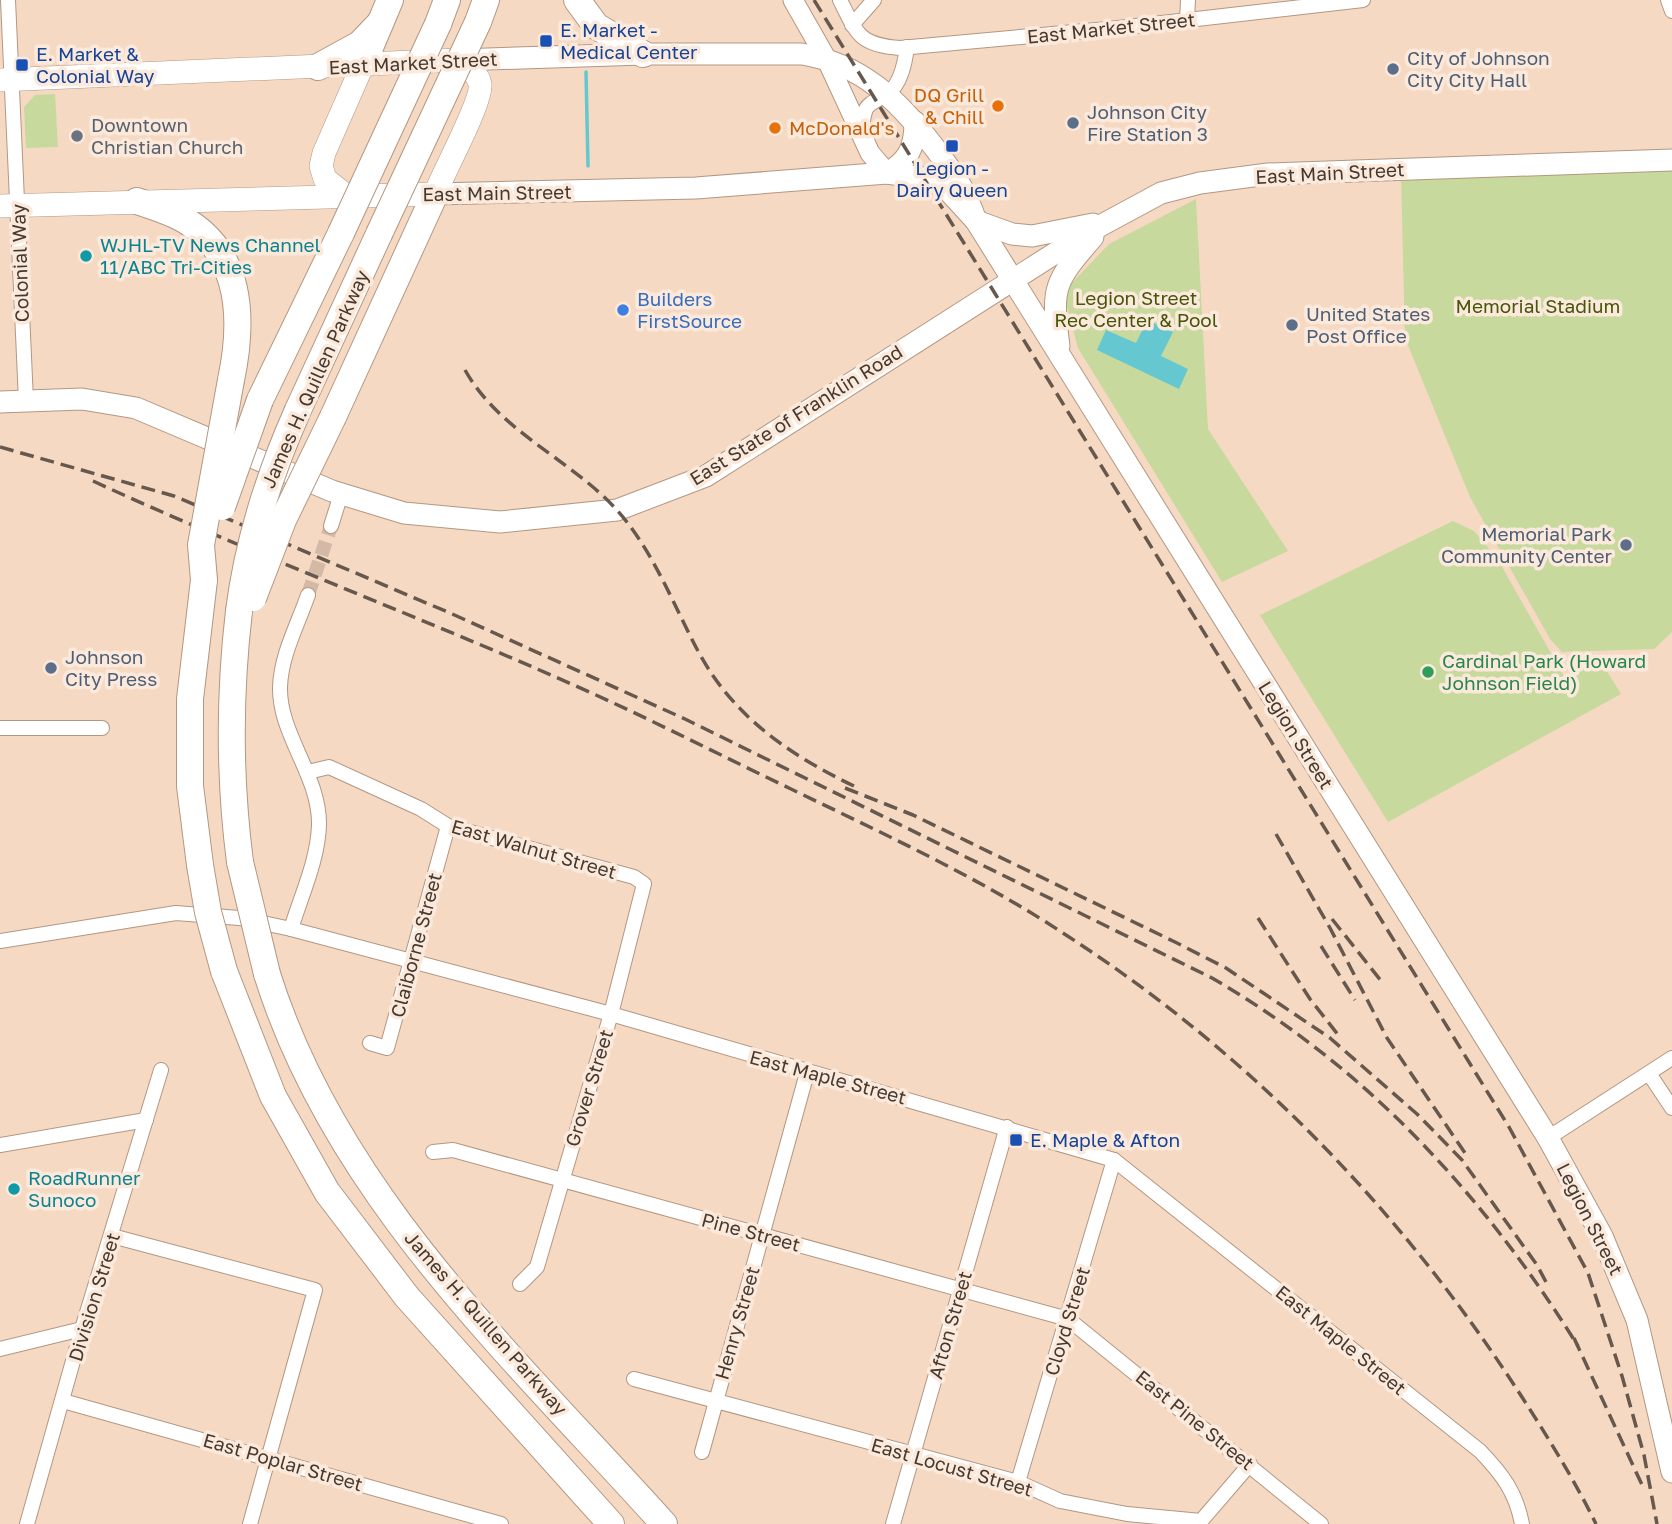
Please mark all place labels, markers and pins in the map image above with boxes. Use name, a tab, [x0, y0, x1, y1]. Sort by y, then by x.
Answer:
place label: E. Market - Medical Center	[560, 18, 698, 63]
marker: E. Market - Medical Center	[538, 33, 554, 49]
place label: E. Market & Colonial Way	[36, 42, 155, 87]
place label: City of Johnson City City Hall	[1407, 46, 1550, 91]
marker: E. Market & Colonial Way	[14, 57, 30, 73]
marker: City of Johnson City City Hall	[1385, 61, 1401, 77]
place label: DQ Grill & Chill	[914, 83, 984, 128]
marker: DQ Grill & Chill	[990, 98, 1006, 114]
place label: Johnson City Fire Station 3	[1087, 100, 1208, 145]
place label: Downtown Christian Church	[91, 113, 243, 158]
marker: Johnson City Fire Station 3	[1065, 115, 1081, 131]
place label: McDonald's	[789, 116, 895, 139]
marker: McDonald's	[767, 120, 783, 136]
marker: Downtown Christian Church	[69, 128, 85, 144]
marker: Legion - Dairy Queen	[944, 138, 960, 154]
place label: Legion - Dairy Queen	[896, 156, 1008, 201]
place label: WJHL-TV News Channel 11/ABC Tri-Cities	[100, 233, 321, 278]
marker: WJHL-TV News Channel 11/ABC Tri-Cities	[78, 248, 94, 264]
place label: Builders FirstSource	[637, 287, 742, 332]
marker: Builders FirstSource	[615, 302, 631, 318]
place label: United States Post Office	[1306, 302, 1430, 347]
marker: United States Post Office	[1284, 317, 1300, 333]
place label: Memorial Park Community Center	[1441, 522, 1613, 567]
marker: Memorial Park Community Center	[1618, 537, 1634, 553]
place label: Johnson City Press	[65, 645, 157, 690]
place label: Cardinal Park (Howard Johnson Field)	[1442, 649, 1646, 694]
marker: Johnson City Press	[43, 660, 59, 676]
marker: Cardinal Park (Howard Johnson Field)	[1420, 664, 1436, 680]
place label: E. Maple & Afton	[1030, 1128, 1180, 1151]
marker: E. Maple & Afton	[1008, 1132, 1024, 1148]
place label: RoadRunner Sunoco	[28, 1166, 141, 1211]
marker: RoadRunner Sunoco	[6, 1181, 22, 1197]

